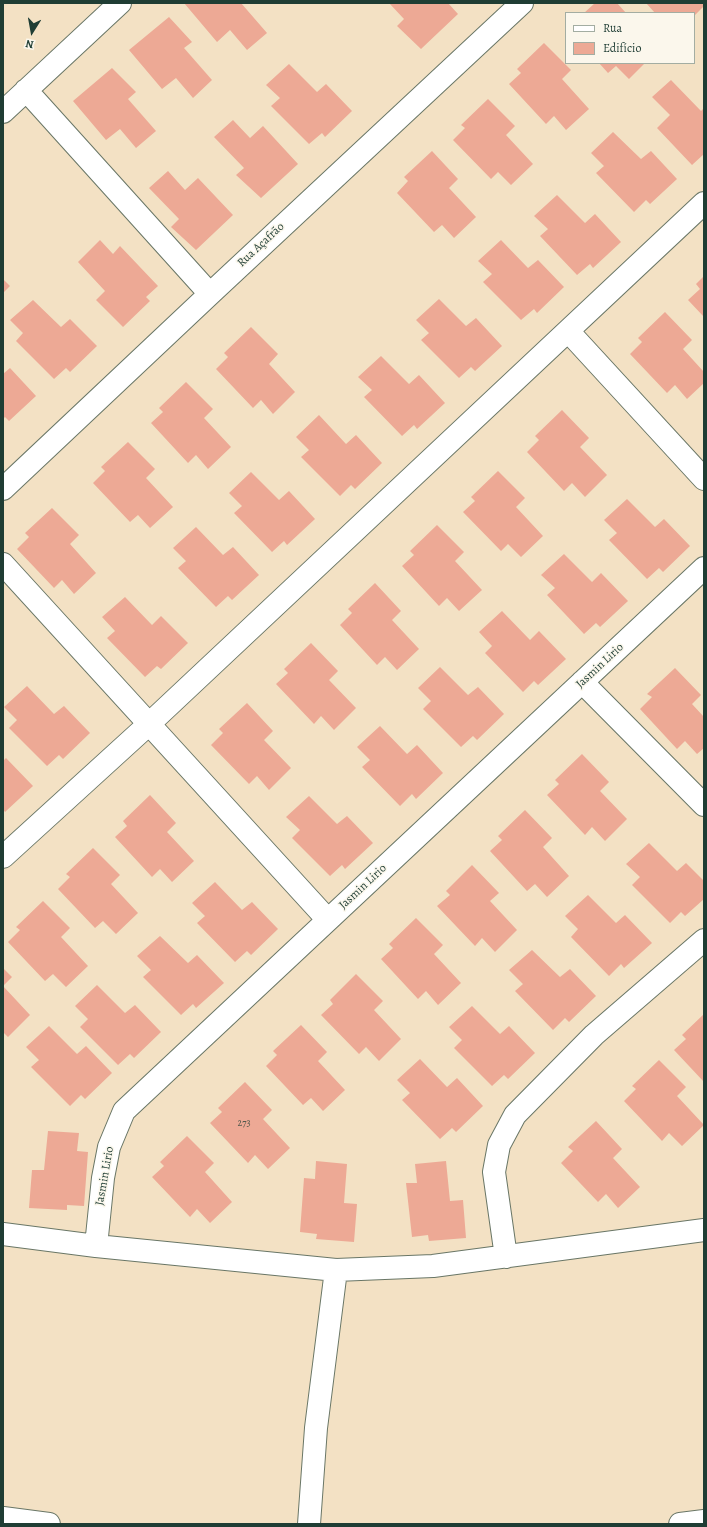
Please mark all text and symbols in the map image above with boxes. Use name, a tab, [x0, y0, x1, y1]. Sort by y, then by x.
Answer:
north arrow	[12, 12, 52, 52]
legend	[565, 12, 695, 64]
text: Rua	[603, 20, 622, 36]
text: N	[24, 36, 35, 52]
text: Edifício	[603, 40, 641, 56]
street label: Rua Açafrão	[235, 220, 287, 270]
street label: Jasmin Lirio	[573, 640, 627, 692]
street label: Jasmin Lirio	[336, 861, 390, 913]
house number: 273	[237, 1118, 251, 1130]
street label: Jasmin Lirio	[93, 1145, 117, 1207]

